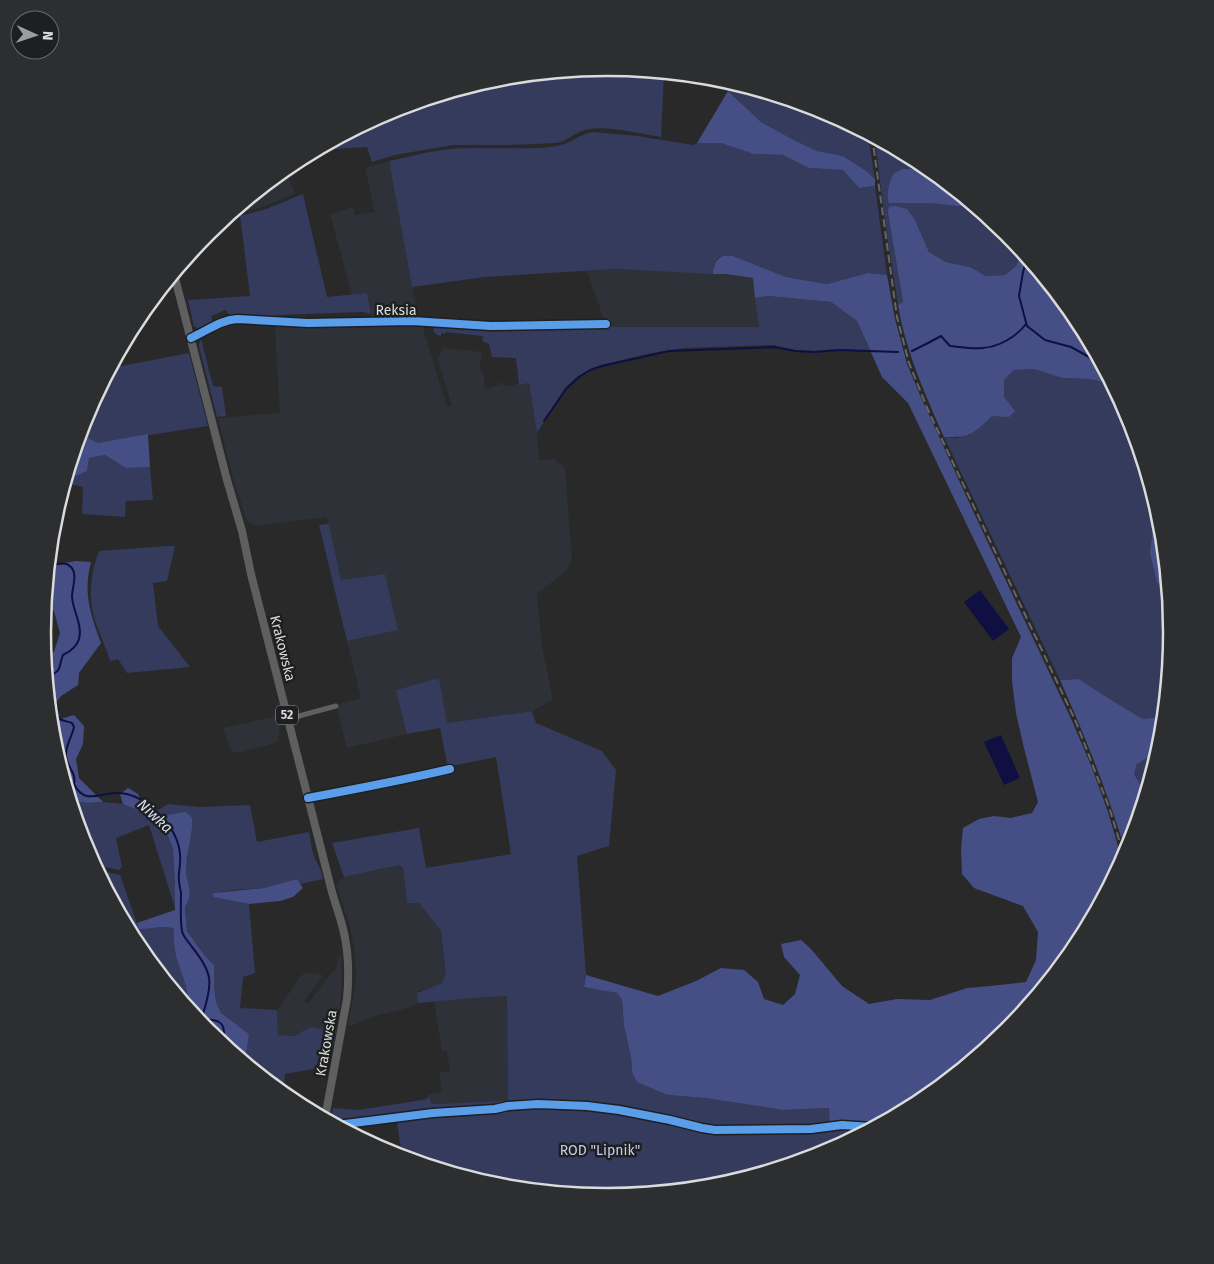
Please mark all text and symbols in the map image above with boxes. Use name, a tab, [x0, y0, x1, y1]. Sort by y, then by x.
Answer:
north arrow	[10, 10, 60, 60]
text: N	[39, 31, 56, 41]
street label: Reksia	[375, 302, 417, 319]
street label: Krakowska	[266, 613, 299, 683]
road number: 52	[276, 706, 298, 724]
water label: Niwka	[134, 795, 176, 837]
street label: Krakowska	[312, 1009, 341, 1078]
park label: ROD "Lipnik"	[560, 1142, 640, 1159]

